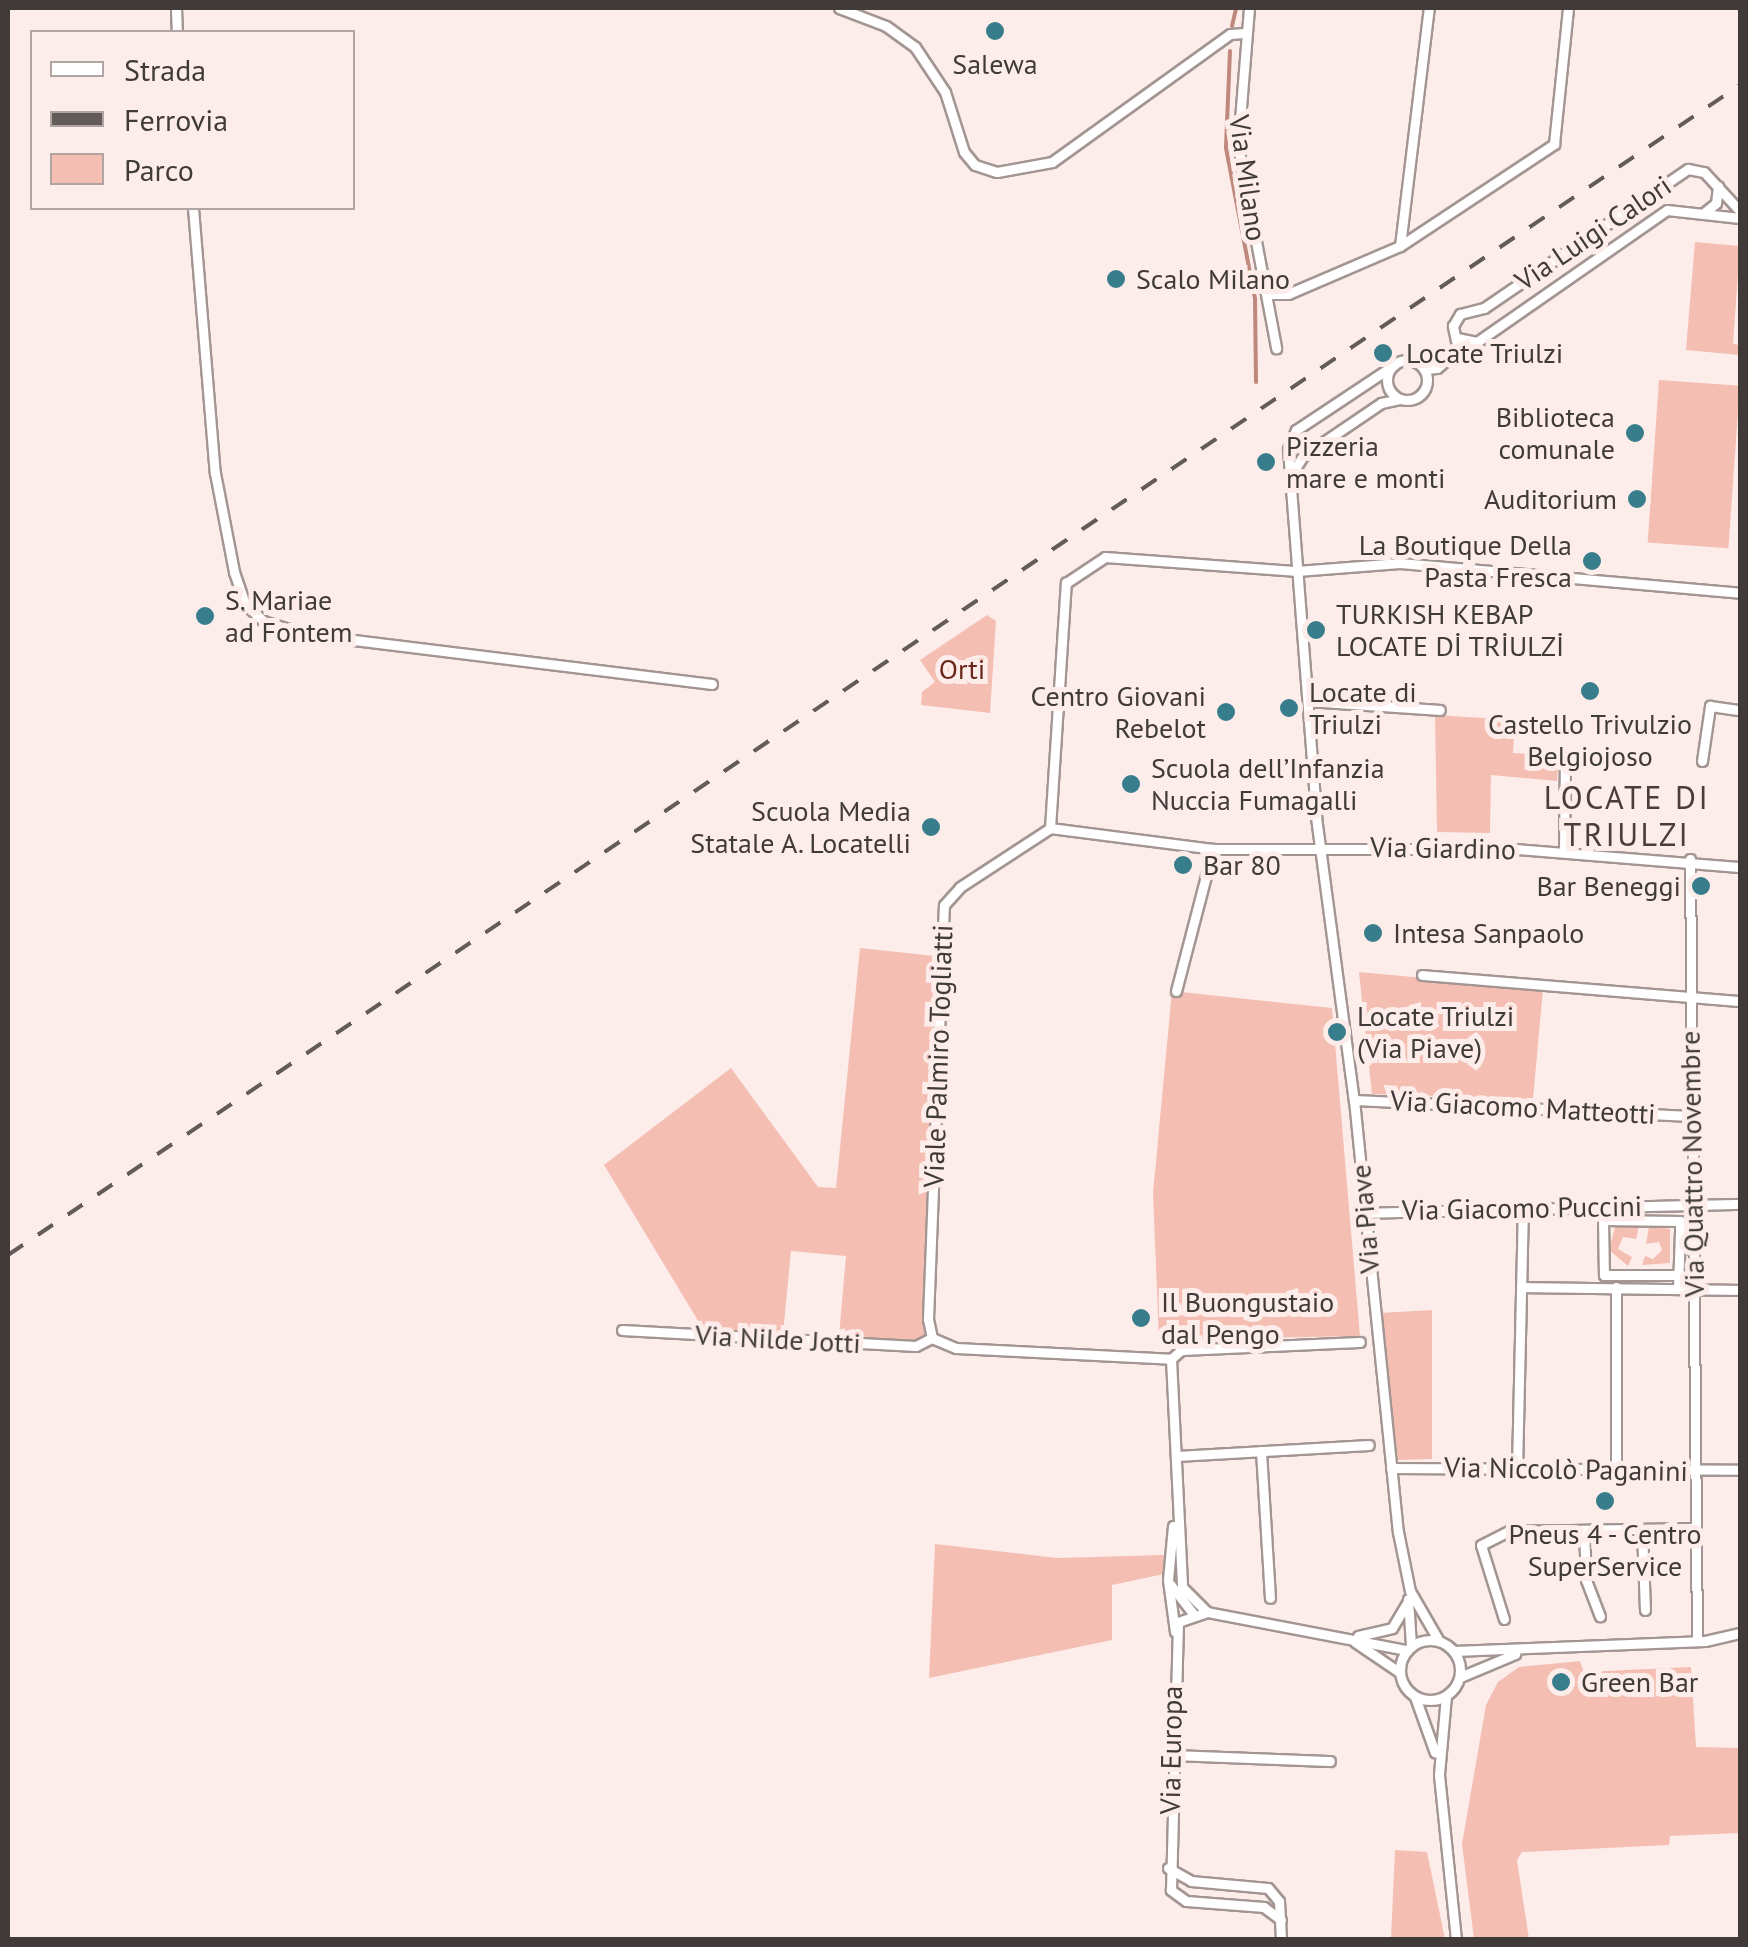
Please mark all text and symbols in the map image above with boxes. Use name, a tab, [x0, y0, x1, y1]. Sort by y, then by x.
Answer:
marker: Salewa	[984, 20, 1006, 42]
legend	[30, 30, 355, 210]
place label: Salewa	[952, 47, 1038, 81]
text: Strada	[124, 50, 206, 89]
text: Ferrovia	[124, 100, 228, 139]
street label: Via Milano	[1223, 113, 1273, 243]
text: Parco	[124, 150, 194, 189]
street label: Via Luigi Calori	[1509, 168, 1677, 298]
place label: Scalo Milano	[1136, 262, 1290, 296]
marker: Scalo Milano	[1105, 268, 1127, 290]
place label: Locate Triulzi	[1406, 336, 1564, 370]
marker: Locate Triulzi	[1370, 340, 1396, 366]
place label: Biblioteca comunale	[1496, 400, 1615, 466]
marker: Biblioteca comunale	[1624, 422, 1646, 444]
place label: Pizzeria mare e monti	[1286, 429, 1446, 495]
marker: Pizzeria mare e monti	[1255, 451, 1277, 473]
place label: Auditorium	[1484, 482, 1617, 516]
marker: Auditorium	[1626, 488, 1648, 510]
place label: La Boutique Della Pasta Fresca	[1359, 528, 1572, 594]
marker: La Boutique Della Pasta Fresca	[1581, 550, 1603, 572]
place label: S. Mariae ad Fontem	[225, 583, 352, 649]
place label: TURKISH KEBAP LOCATE Dİ TRİULZİ	[1336, 597, 1565, 663]
marker: S. Mariae ad Fontem	[194, 605, 216, 627]
marker: TURKISH KEBAP LOCATE Dİ TRİULZİ	[1305, 619, 1327, 641]
park label: Orti	[939, 652, 985, 686]
place label: Locate di Triulzi	[1309, 675, 1417, 741]
place label: Centro Giovani Rebelot	[1030, 679, 1206, 745]
marker: Castello Trivulzio Belgiojoso	[1579, 680, 1601, 702]
marker: Locate di Triulzi	[1278, 697, 1300, 719]
marker: Centro Giovani Rebelot	[1215, 701, 1237, 723]
place label: Castello Trivulzio Belgiojoso	[1488, 707, 1692, 773]
place label: Scuola dell’Infanzia Nuccia Fumagalli	[1151, 751, 1385, 817]
marker: Scuola dell’Infanzia Nuccia Fumagalli	[1120, 773, 1142, 795]
district label: LOCATE DI TRIULZI	[1544, 779, 1710, 854]
place label: Scuola Media Statale A. Locatelli	[687, 794, 911, 860]
marker: Scuola Media Statale A. Locatelli	[920, 816, 942, 838]
street label: Via Giardino	[1370, 830, 1516, 866]
place label: Bar 80	[1203, 848, 1281, 882]
marker: Bar 80	[1172, 854, 1194, 876]
place label: Bar Beneggi	[1536, 869, 1681, 903]
marker: Bar Beneggi	[1690, 875, 1712, 897]
place label: Intesa Sanpaolo	[1393, 916, 1584, 950]
marker: Intesa Sanpaolo	[1362, 922, 1384, 944]
street label: Viale Palmiro Togliatti	[917, 923, 959, 1189]
place label: Locate Triulzi (Via Piave)	[1357, 999, 1515, 1065]
marker: Locate Triulzi (Via Piave)	[1326, 1021, 1348, 1043]
street label: Via Quattro Novembre	[1673, 1031, 1711, 1297]
street label: Via Giacomo Matteotti	[1389, 1083, 1657, 1131]
street label: Via Piave	[1344, 1163, 1386, 1275]
street label: Via Giacomo Puccini	[1402, 1189, 1642, 1227]
place label: Il Buongustaio dal Pengo	[1161, 1285, 1334, 1351]
marker: Il Buongustaio dal Pengo	[1130, 1307, 1152, 1329]
street label: Via Nilde Jotti	[694, 1318, 862, 1360]
street label: Via Niccolò Paganini	[1444, 1450, 1688, 1488]
marker: Pneus 4 - Centro SuperService	[1594, 1490, 1616, 1512]
place label: Pneus 4 - Centro SuperService	[1506, 1517, 1704, 1583]
place label: Green Bar	[1581, 1665, 1698, 1699]
marker: Green Bar	[1550, 1671, 1572, 1693]
street label: Via Europa	[1153, 1685, 1189, 1815]

